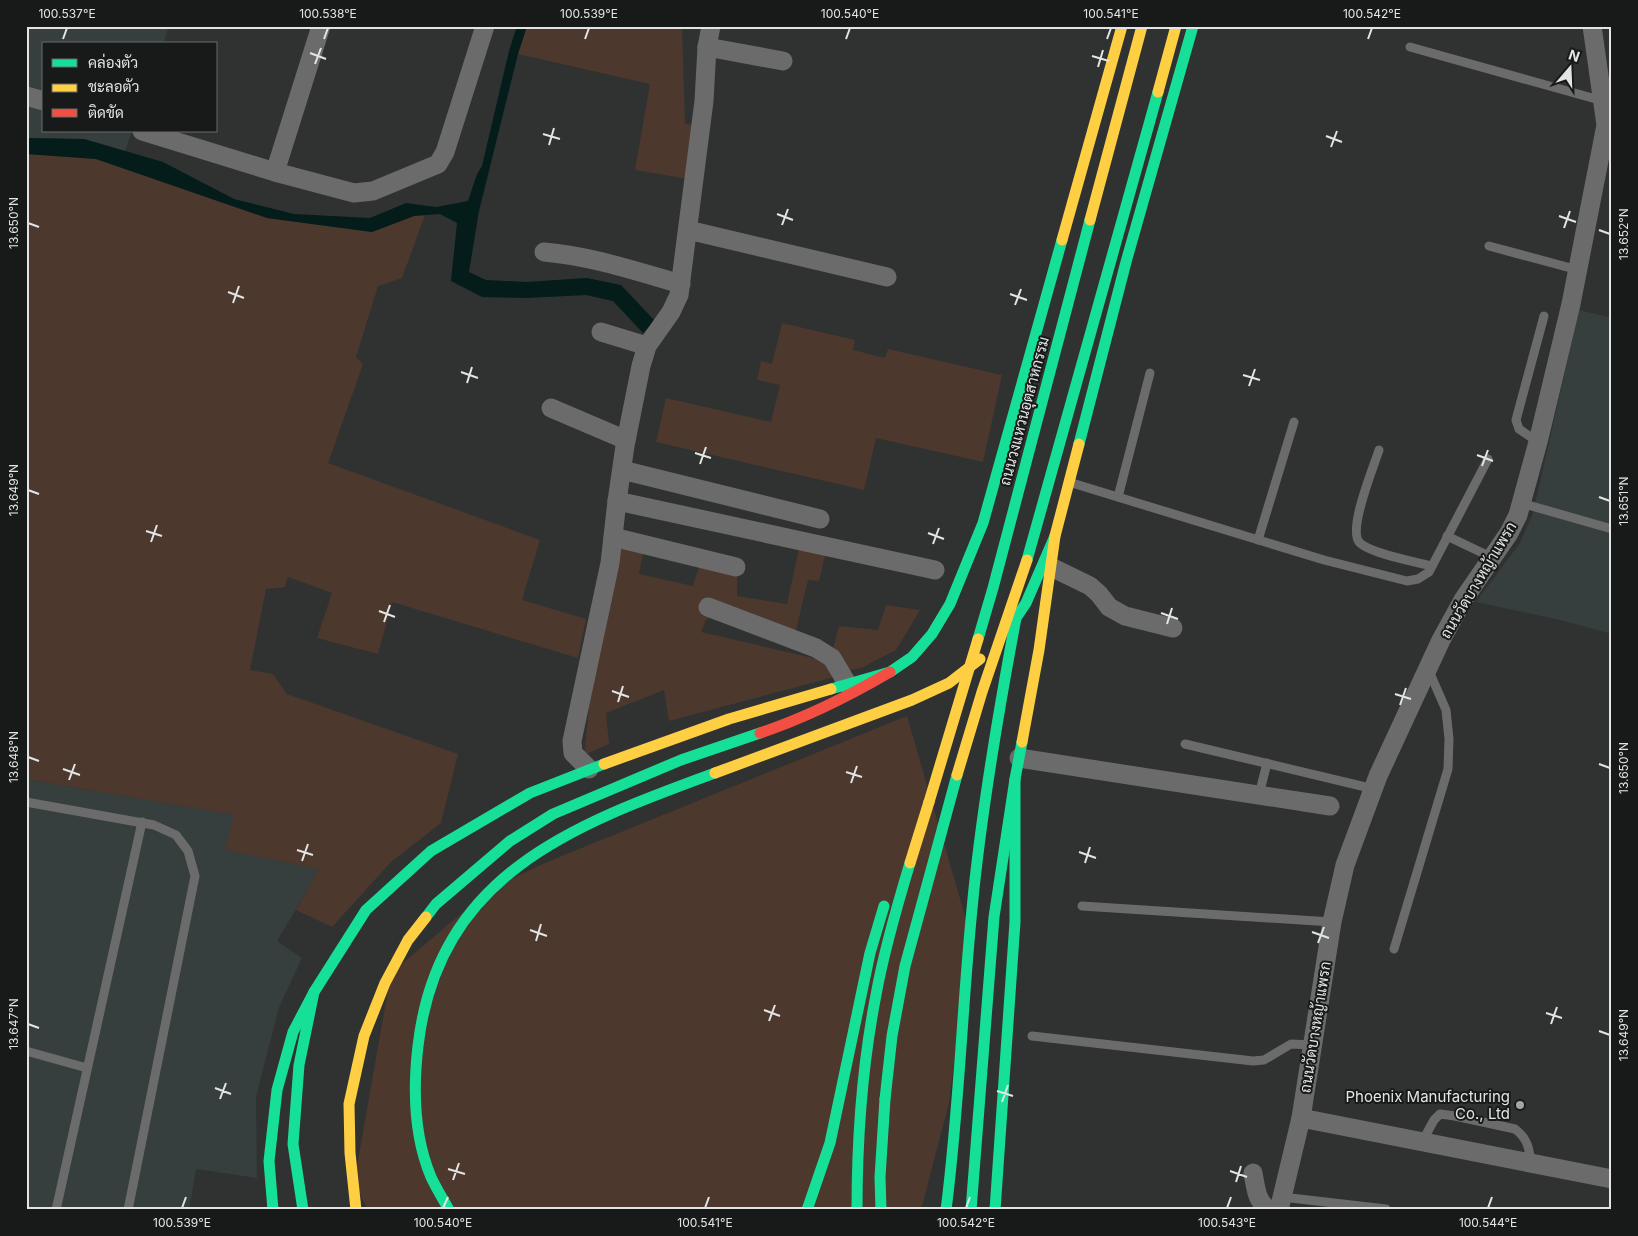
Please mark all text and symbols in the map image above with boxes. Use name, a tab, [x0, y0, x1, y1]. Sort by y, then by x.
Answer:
text: 100.537°E	[38, 6, 96, 21]
text: 100.538°E	[299, 6, 357, 21]
text: 100.539°E	[560, 6, 618, 21]
text: 100.540°E	[821, 6, 879, 21]
text: 100.541°E	[1083, 6, 1139, 21]
text: 100.542°E	[1343, 6, 1401, 21]
legend	[42, 42, 218, 132]
north arrow	[1546, 42, 1596, 92]
text: N	[1567, 45, 1582, 65]
text: คล่องตัว	[88, 53, 138, 72]
text: ชะลอตัว	[88, 77, 139, 96]
text: ติดขัด	[88, 103, 124, 122]
text: 13.650°N	[6, 197, 21, 249]
text: 13.652°N	[1616, 208, 1631, 260]
street label: ถนนวงแหวนอุตสาหกรรม	[995, 334, 1055, 488]
text: 13.649°N	[6, 464, 21, 516]
text: 13.651°N	[1616, 476, 1631, 526]
street label: ถนนวัดบางหญ้าแพรก	[1436, 518, 1520, 642]
text: 13.648°N	[6, 731, 21, 783]
text: 13.650°N	[1616, 742, 1631, 794]
street label: ถนนวัดบางหญ้าแพรก	[1295, 960, 1335, 1094]
text: 13.647°N	[6, 998, 21, 1050]
text: 13.649°N	[1616, 1009, 1631, 1061]
place label: Phoenix Manufacturing Co., Ltd	[1346, 1087, 1510, 1123]
marker: Phoenix Manufacturing Co., Ltd	[1514, 1099, 1526, 1111]
text: 100.539°E	[153, 1215, 211, 1230]
text: 100.540°E	[414, 1215, 472, 1230]
text: 100.541°E	[677, 1215, 733, 1230]
text: 100.542°E	[937, 1215, 995, 1230]
text: 100.543°E	[1198, 1215, 1256, 1230]
text: 100.544°E	[1459, 1215, 1517, 1230]

